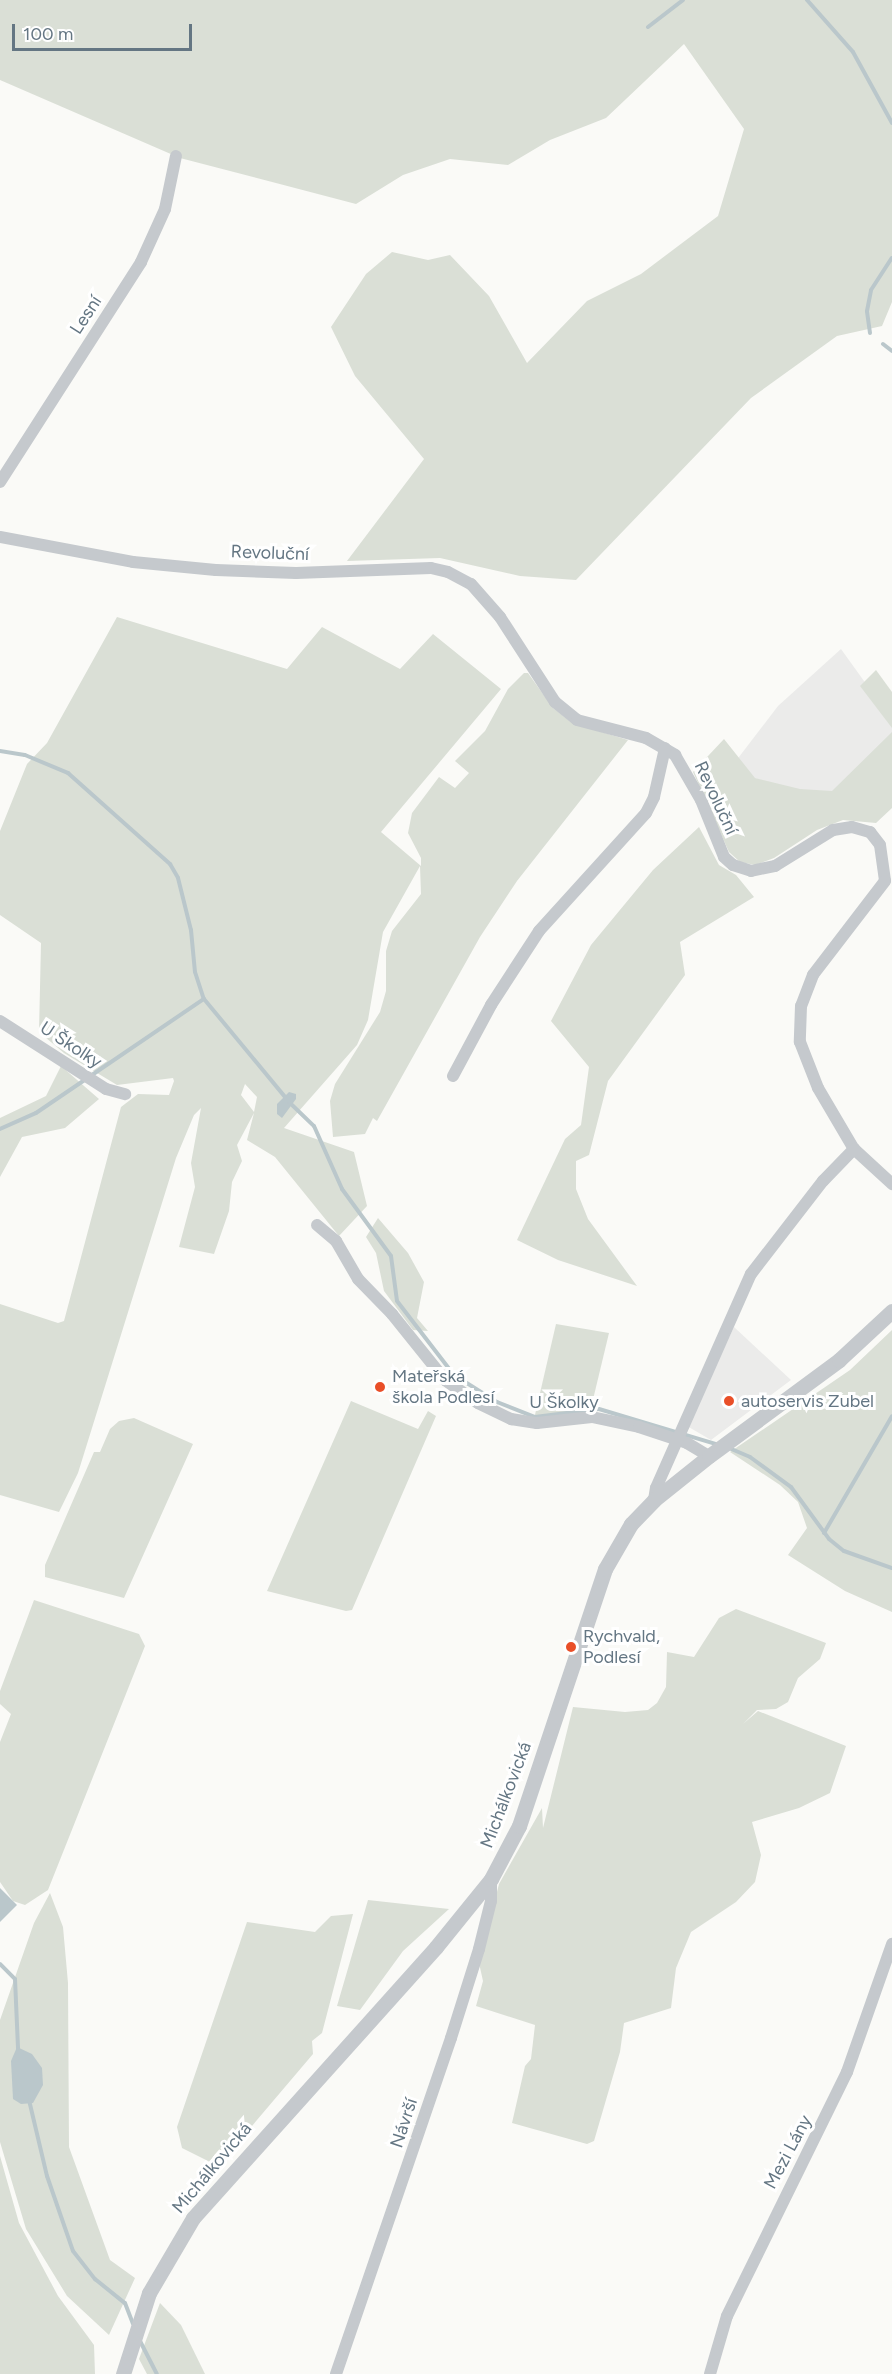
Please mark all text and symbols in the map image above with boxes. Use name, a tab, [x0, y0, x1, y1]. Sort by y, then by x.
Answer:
scale bar	[15, 12, 195, 50]
text: 100 m	[23, 23, 73, 45]
street label: Lesní	[66, 292, 106, 338]
street label: Revoluční	[230, 541, 310, 565]
street label: Revoluční	[690, 758, 742, 838]
street label: U Školky	[36, 1017, 106, 1073]
place label: Mateřská škola Podlesí	[392, 1366, 495, 1408]
marker: Mateřská škola Podlesí	[373, 1380, 387, 1394]
place label: autoservis Zubel	[741, 1390, 874, 1412]
street label: U Školky	[529, 1391, 599, 1413]
marker: autoservis Zubel	[722, 1394, 736, 1408]
place label: Rychvald, Podlesí	[583, 1626, 660, 1668]
marker: Rychvald, Podlesí	[564, 1640, 578, 1654]
street label: Michálkovická	[476, 1739, 536, 1851]
street label: Návrší	[386, 2095, 422, 2151]
street label: Mezi Lány	[760, 2111, 816, 2193]
street label: Michálkovická	[168, 2118, 256, 2218]

